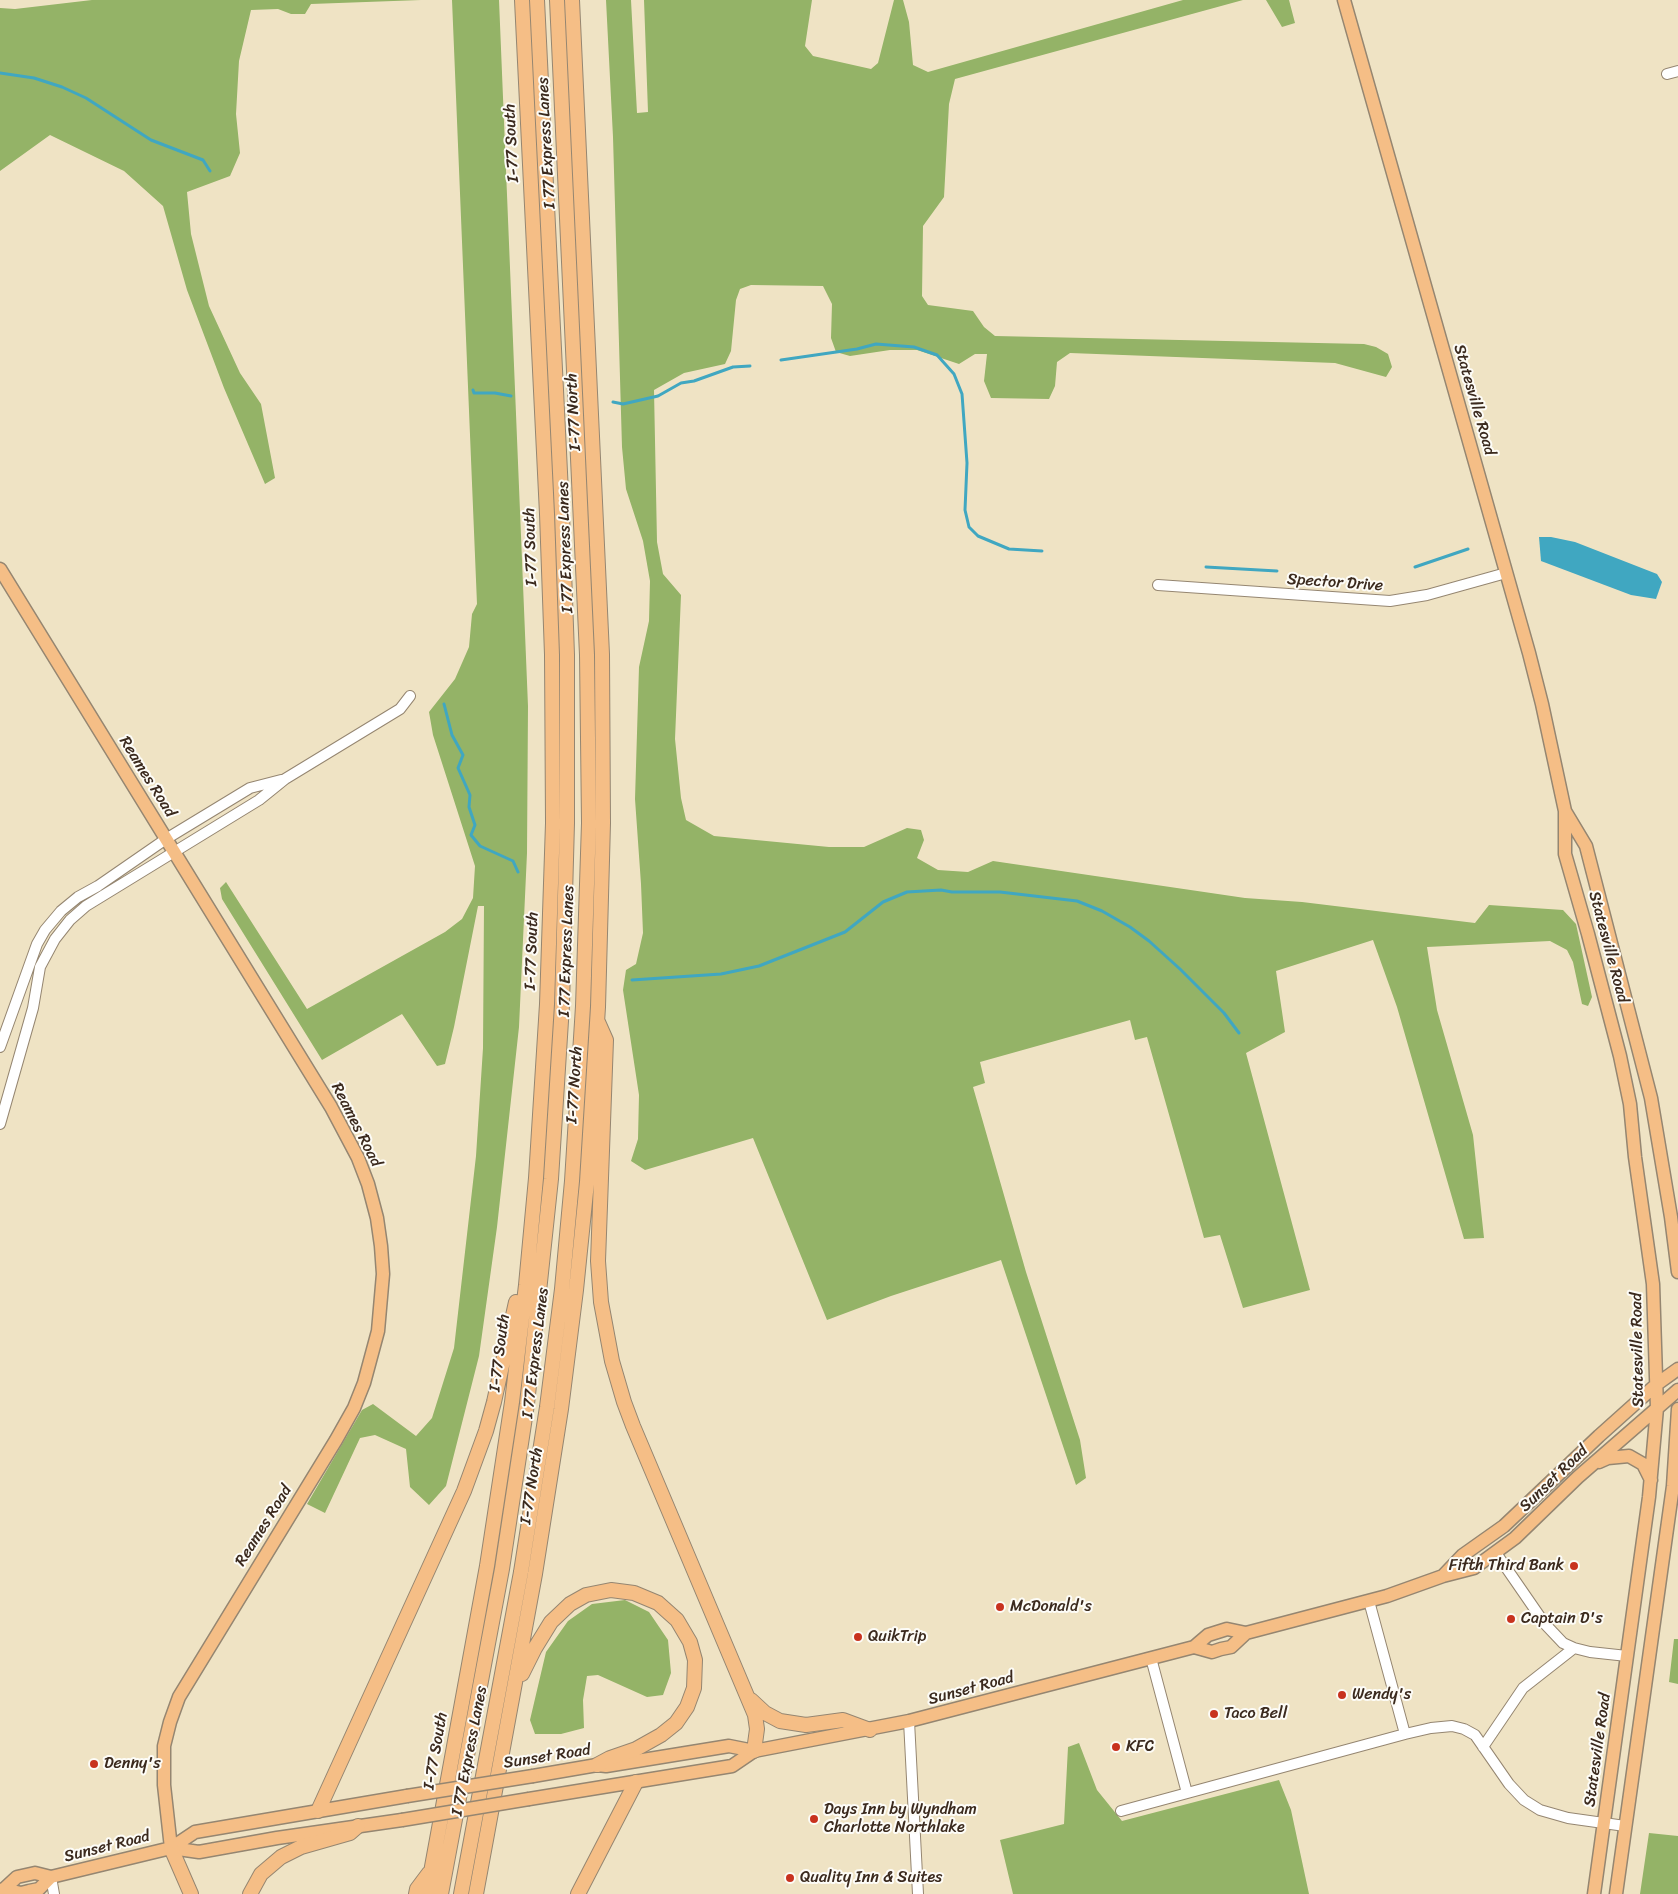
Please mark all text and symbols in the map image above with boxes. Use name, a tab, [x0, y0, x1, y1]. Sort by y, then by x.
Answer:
street label: I 77 Express Lanes	[534, 77, 560, 209]
street label: I-77 South	[500, 103, 524, 183]
street label: Statesville Road	[1449, 342, 1499, 458]
street label: I-77 North	[562, 373, 586, 451]
street label: I 77 Express Lanes	[554, 481, 578, 613]
street label: I-77 South	[520, 508, 542, 586]
street label: Spector Drive	[1286, 570, 1384, 596]
street label: Reames Road	[115, 733, 179, 821]
street label: I 77 Express Lanes	[555, 885, 579, 1017]
street label: Statesville Road	[1584, 889, 1632, 1005]
street label: I-77 South	[521, 912, 543, 990]
street label: I-77 North	[563, 1046, 587, 1124]
street label: Reames Road	[327, 1080, 385, 1170]
street label: I 77 Express Lanes	[518, 1286, 554, 1420]
street label: Statesville Road	[1627, 1293, 1649, 1407]
street label: I-77 South	[486, 1313, 514, 1393]
street label: Sunset Road	[1516, 1442, 1592, 1516]
street label: I-77 North	[516, 1446, 548, 1526]
street label: Reames Road	[232, 1482, 296, 1570]
place label: Fifth Third Bank	[1449, 1556, 1564, 1576]
marker: Fifth Third Bank	[1568, 1560, 1580, 1572]
place label: McDonald's	[1010, 1597, 1092, 1617]
marker: McDonald's	[994, 1601, 1006, 1613]
place label: Captain D's	[1521, 1609, 1603, 1629]
marker: Captain D's	[1505, 1613, 1517, 1625]
place label: QuikTrip	[868, 1627, 926, 1647]
marker: QuikTrip	[852, 1631, 864, 1643]
street label: Sunset Road	[926, 1668, 1016, 1710]
street label: I 77 Express Lanes	[448, 1685, 492, 1817]
place label: Wendy's	[1352, 1685, 1411, 1705]
marker: Wendy's	[1336, 1689, 1348, 1701]
street label: Statesville Road	[1581, 1692, 1615, 1808]
place label: Taco Bell	[1224, 1704, 1287, 1724]
marker: Taco Bell	[1208, 1708, 1220, 1720]
street label: I-77 South	[420, 1711, 452, 1791]
place label: KFC	[1126, 1737, 1154, 1757]
street label: Sunset Road	[502, 1741, 592, 1773]
marker: KFC	[1110, 1741, 1122, 1753]
place label: Denny's	[104, 1754, 161, 1774]
marker: Denny's	[88, 1758, 100, 1770]
place label: Days Inn by Wyndham Charlotte Northlake	[824, 1800, 977, 1838]
marker: Days Inn by Wyndham Charlotte Northlake	[808, 1813, 820, 1825]
street label: Sunset Road	[62, 1827, 152, 1867]
place label: Quality Inn & Suites	[800, 1868, 942, 1888]
marker: Quality Inn & Suites	[784, 1872, 796, 1884]

